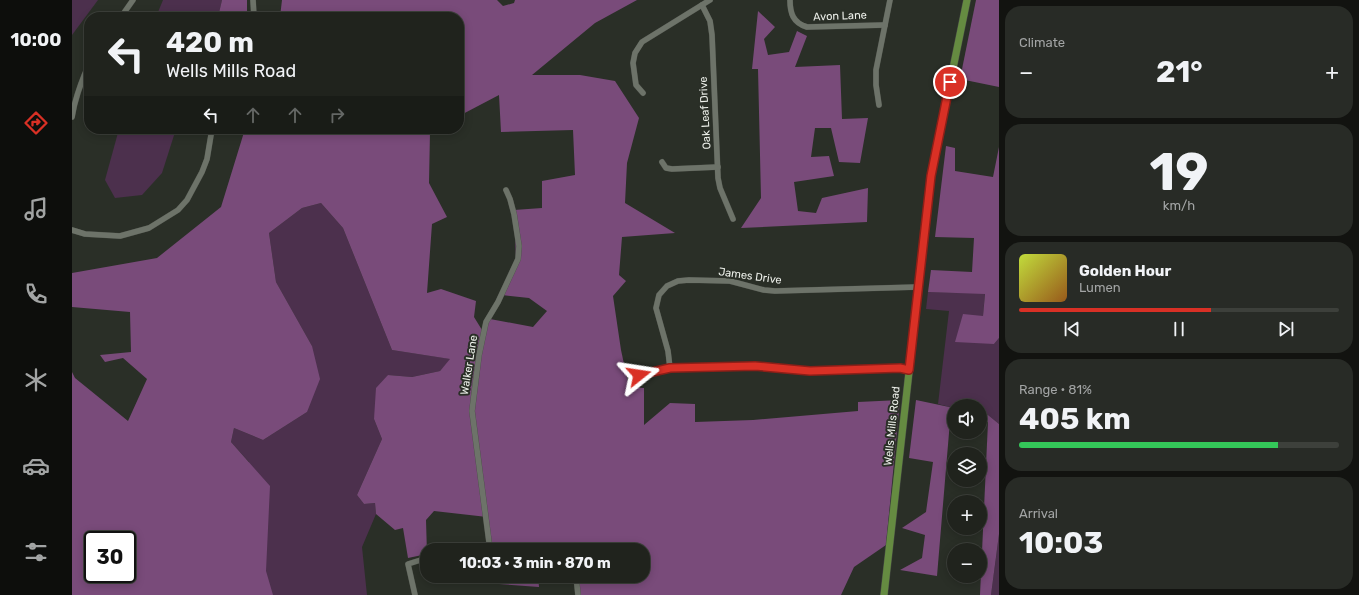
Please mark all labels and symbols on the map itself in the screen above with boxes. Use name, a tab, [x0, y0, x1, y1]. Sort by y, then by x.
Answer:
street label: Avon Lane	[813, 9, 867, 23]
pin	[933, 65, 967, 99]
street label: Oak Leaf Drive	[697, 76, 713, 150]
street label: James Drive	[718, 265, 782, 287]
street label: Walker Lane	[458, 334, 480, 396]
position arrow	[618, 354, 660, 396]
street label: Wells Mills Road	[881, 386, 903, 466]
speed limit sign: 30	[84, 531, 136, 583]

